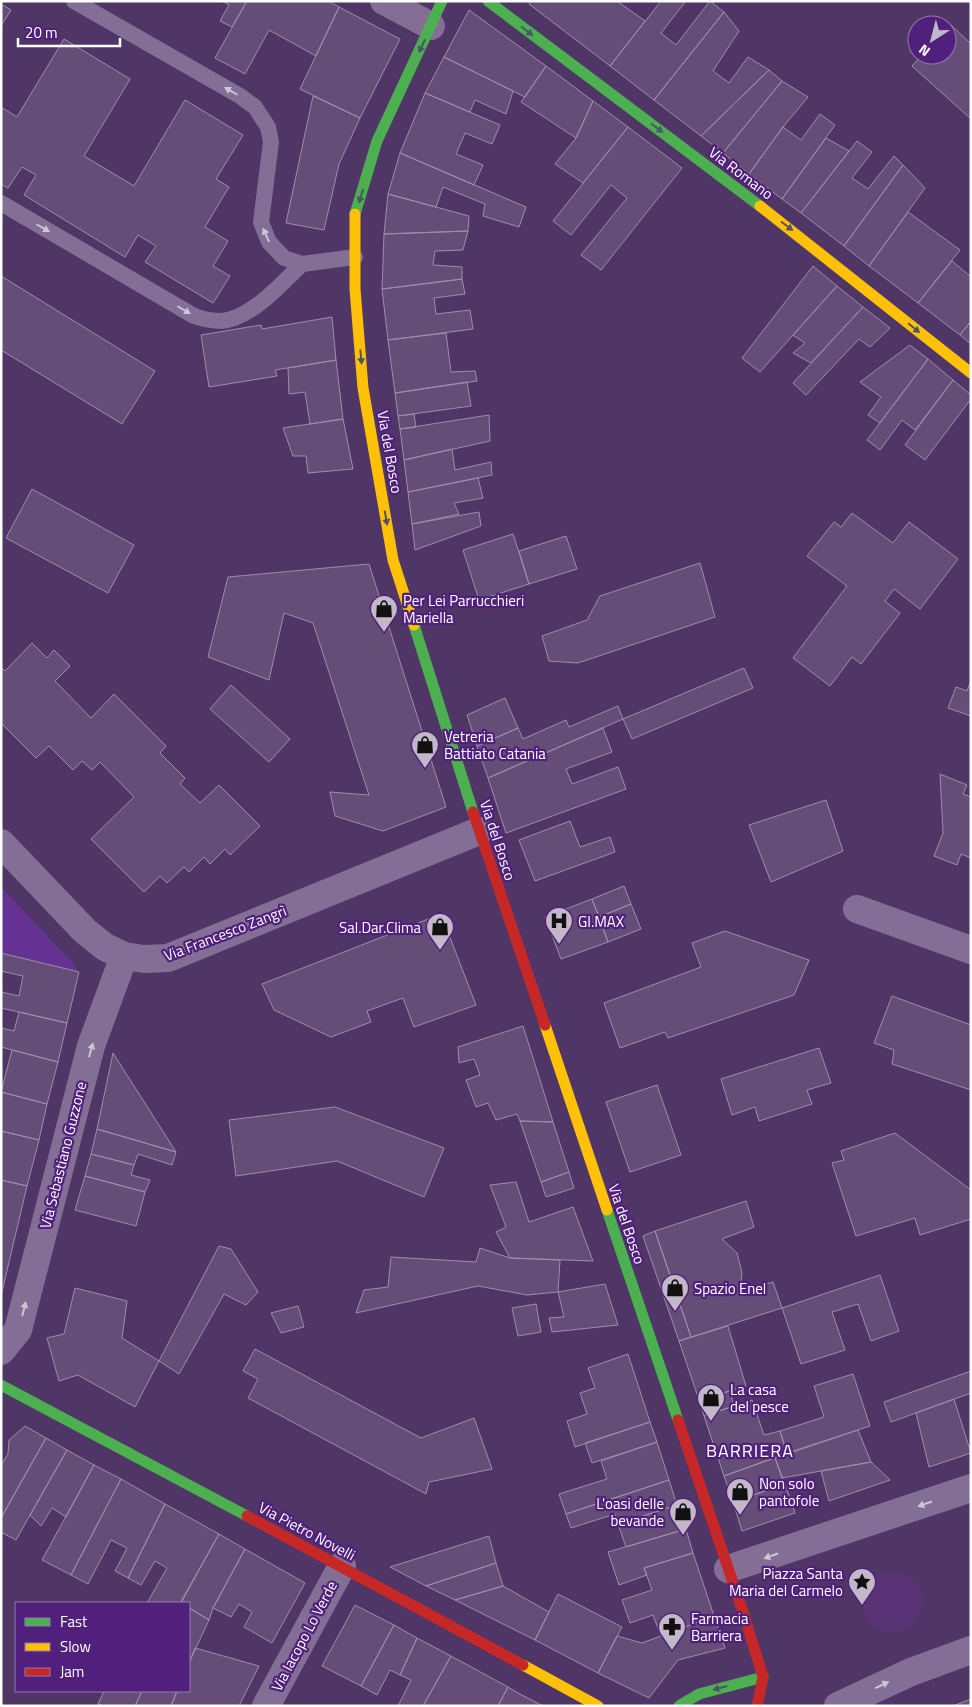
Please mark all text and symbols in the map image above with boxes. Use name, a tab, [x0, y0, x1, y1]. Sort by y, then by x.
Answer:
scale bar	[18, 15, 120, 47]
north arrow	[907, 15, 957, 65]
text: 20 m	[25, 21, 58, 44]
one-way arrow	[520, 25, 533, 36]
one-way arrow	[417, 38, 426, 53]
text: N	[914, 40, 934, 62]
one-way arrow	[224, 87, 239, 95]
one-way arrow	[650, 123, 663, 134]
street label: Via Romano	[704, 141, 778, 205]
one-way arrow	[356, 188, 364, 203]
one-way arrow	[780, 221, 794, 231]
one-way arrow	[36, 224, 51, 232]
one-way arrow	[262, 228, 270, 242]
one-way arrow	[177, 306, 190, 315]
one-way arrow	[907, 322, 920, 333]
one-way arrow	[357, 349, 365, 365]
street label: Via del Bosco	[371, 409, 409, 495]
one-way arrow	[382, 510, 390, 526]
place label: Per Lei Parrucchieri Mariella	[403, 589, 524, 629]
shop icon: Per Lei Parrucchieri Mariella	[369, 594, 399, 633]
place label: Vetreria Battiato Catania	[444, 725, 546, 765]
shop icon: Vetreria Battiato Catania	[410, 730, 440, 769]
street label: Via del Bosco	[474, 797, 522, 883]
street label: Via Francesco Zangrì	[160, 899, 290, 967]
hospital icon: GI.MAX	[544, 906, 574, 945]
place label: GI.MAX	[578, 910, 625, 933]
shop icon: Sal.Dar.Clima	[425, 912, 455, 951]
place label: Sal.Dar.Clima	[339, 916, 421, 939]
one-way arrow	[87, 1042, 95, 1057]
street label: Via Sebastiano Guzzone	[34, 1079, 92, 1231]
street label: Via del Bosco	[603, 1181, 652, 1267]
shop icon: Spazio Enel	[660, 1273, 690, 1312]
place label: Spazio Enel	[694, 1277, 766, 1300]
one-way arrow	[20, 1301, 28, 1316]
place label: La casa del pesce	[730, 1378, 789, 1418]
shop icon: La casa del pesce	[696, 1383, 726, 1422]
district label: BARRIERA	[706, 1437, 794, 1464]
place label: Non solo pantofole	[759, 1472, 819, 1512]
shop icon: Non solo pantofole	[725, 1477, 755, 1516]
place label: L'oasi delle bevande	[596, 1492, 664, 1532]
street label: Via Pietro Novelli	[254, 1496, 360, 1566]
shop icon: L'oasi delle bevande	[668, 1497, 698, 1536]
one-way arrow	[917, 1500, 932, 1508]
one-way arrow	[763, 1553, 778, 1560]
place label: Piazza Santa Maria del Carmelo	[729, 1562, 843, 1602]
place icon: Piazza Santa Maria del Carmelo	[847, 1567, 877, 1606]
street label: Via Iacopo Lo Verde	[265, 1577, 343, 1695]
legend	[15, 1602, 190, 1692]
place label: Farmacia Barriera	[691, 1607, 749, 1647]
text: Fast	[60, 1610, 88, 1633]
pharmacy icon: Farmacia Barriera	[657, 1612, 687, 1651]
text: Slow	[60, 1635, 91, 1658]
text: Jam	[60, 1660, 84, 1683]
one-way arrow	[875, 1681, 889, 1689]
one-way arrow	[712, 1685, 727, 1693]

